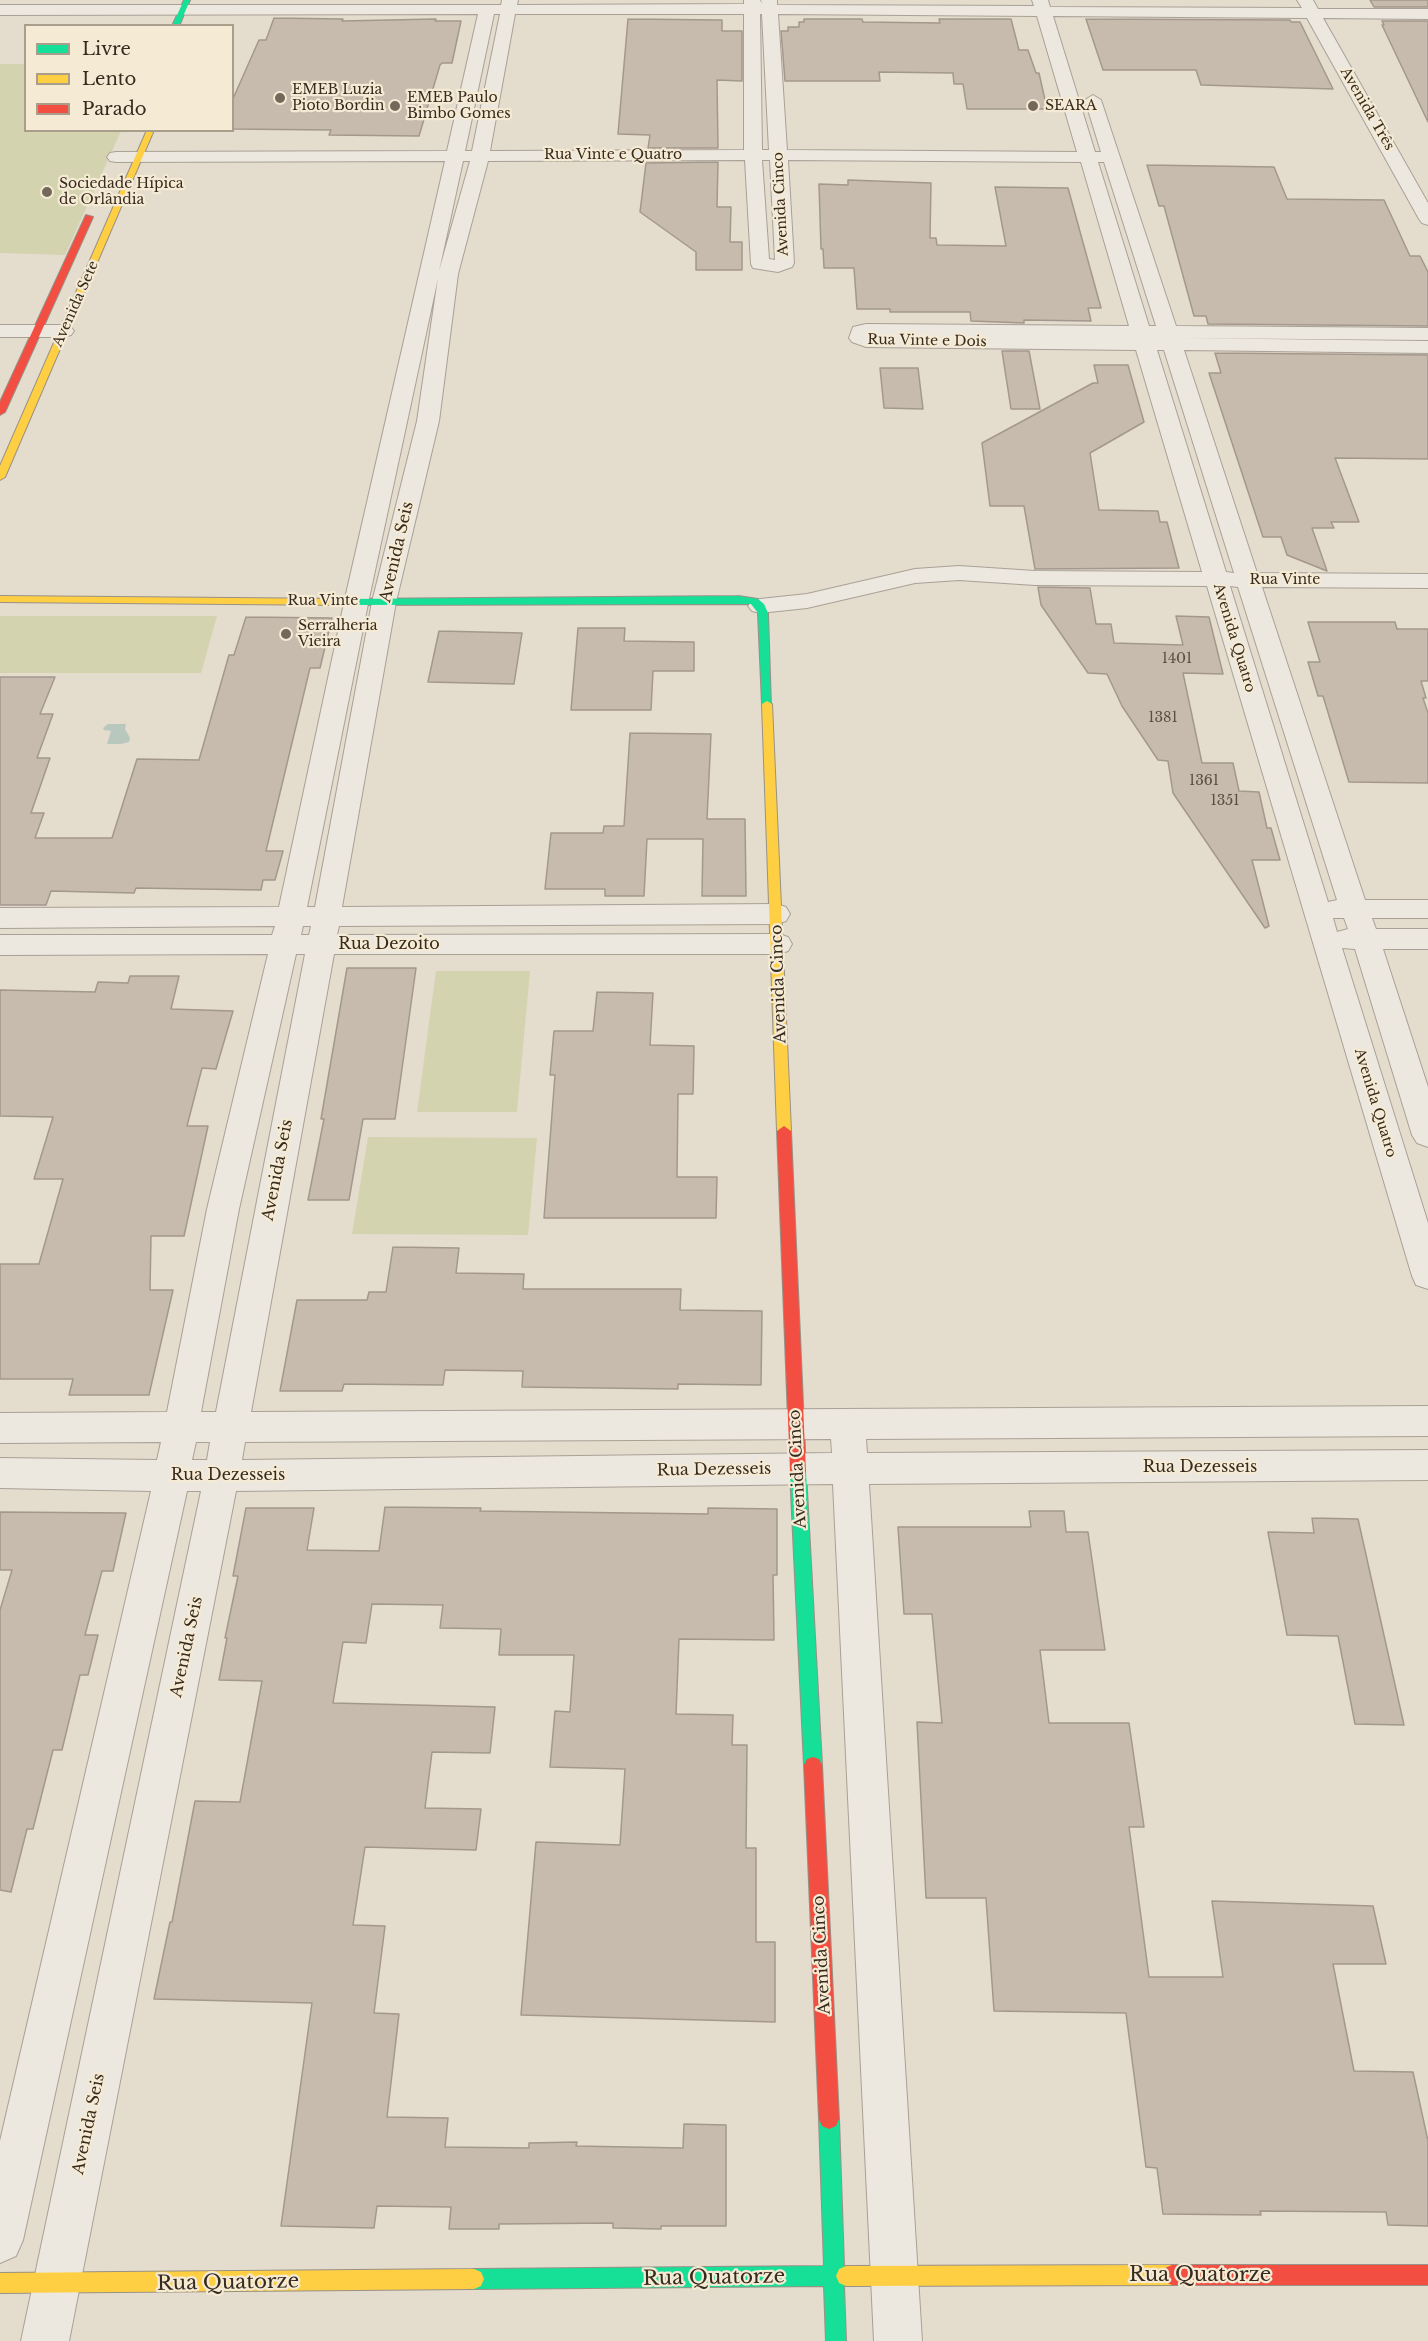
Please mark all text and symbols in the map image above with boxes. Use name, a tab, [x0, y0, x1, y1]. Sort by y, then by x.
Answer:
legend	[24, 24, 234, 132]
text: Livre	[82, 38, 131, 60]
street label: Avenida Três	[1336, 65, 1398, 153]
text: Lento	[82, 68, 136, 90]
place label: EMEB Luzia Pioto Bordin	[292, 82, 384, 114]
place label: EMEB Paulo Bimbo Gomes	[407, 90, 511, 122]
marker: EMEB Luzia Pioto Bordin	[273, 91, 287, 105]
text: Parado	[82, 98, 147, 120]
place label: SEARA	[1045, 98, 1097, 114]
marker: EMEB Paulo Bimbo Gomes	[388, 99, 402, 113]
marker: SEARA	[1026, 99, 1040, 113]
street label: Rua Vinte e Quatro	[544, 147, 682, 163]
street label: Avenida Cinco	[770, 152, 792, 256]
place label: Sociedade Hípica de Orlândia	[59, 176, 183, 208]
marker: Sociedade Hípica de Orlândia	[40, 185, 54, 199]
street label: Avenida Sete	[50, 258, 102, 350]
street label: Rua Vinte e Dois	[867, 332, 987, 350]
street label: Avenida Seis	[376, 500, 418, 604]
street label: Rua Vinte	[1250, 572, 1320, 588]
street label: Avenida Quatro	[1209, 581, 1259, 695]
street label: Rua Vinte	[288, 593, 358, 609]
place label: Serralheria Vieira	[298, 618, 378, 650]
marker: Serralheria Vieira	[279, 627, 293, 641]
house number: 1401	[1162, 651, 1192, 667]
house number: 1381	[1148, 710, 1178, 726]
house number: 1361	[1189, 773, 1219, 789]
house number: 1351	[1210, 793, 1240, 809]
street label: Avenida Cinco	[767, 924, 791, 1044]
street label: Rua Dezoito	[338, 934, 440, 954]
street label: Avenida Quatro	[1350, 1046, 1400, 1160]
street label: Avenida Seis	[259, 1118, 297, 1222]
street label: Avenida Cinco	[785, 1409, 811, 1529]
street label: Rua Dezesseis	[1143, 1457, 1257, 1477]
street label: Rua Dezesseis	[657, 1459, 771, 1481]
street label: Rua Dezesseis	[171, 1465, 285, 1485]
street label: Avenida Seis	[167, 1595, 207, 1699]
street label: Avenida Cinco	[809, 1895, 835, 2015]
street label: Avenida Seis	[69, 2072, 109, 2176]
street label: Rua Quatorze	[1129, 2263, 1271, 2287]
street label: Rua Quatorze	[643, 2265, 785, 2291]
street label: Rua Quatorze	[157, 2270, 299, 2296]

